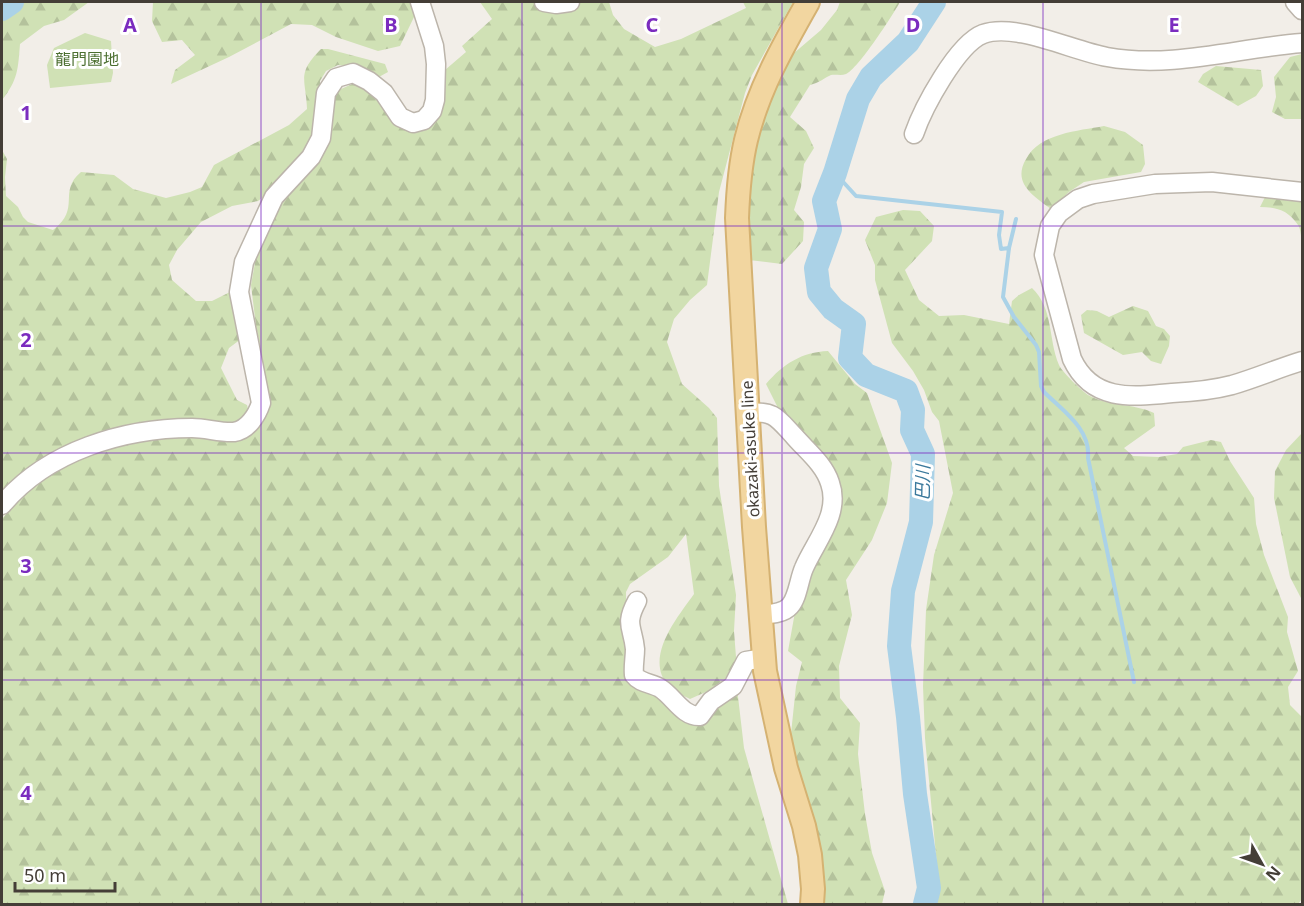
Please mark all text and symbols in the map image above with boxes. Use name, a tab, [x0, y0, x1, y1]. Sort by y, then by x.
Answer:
text: A	[123, 11, 137, 38]
text: B	[384, 11, 398, 38]
text: C	[646, 11, 659, 38]
text: D	[906, 11, 920, 38]
text: E	[1168, 11, 1180, 38]
park label: 龍門園地	[55, 48, 119, 70]
text: 1	[20, 99, 32, 126]
text: 2	[20, 326, 32, 353]
street label: okazaki-asuke line	[735, 380, 765, 518]
water label: 巴川	[910, 463, 934, 501]
text: 3	[20, 552, 32, 579]
text: 4	[20, 779, 32, 806]
north arrow	[1232, 834, 1292, 894]
scale bar	[15, 855, 116, 893]
text: N	[1261, 862, 1286, 886]
text: 50 m	[24, 863, 66, 887]

